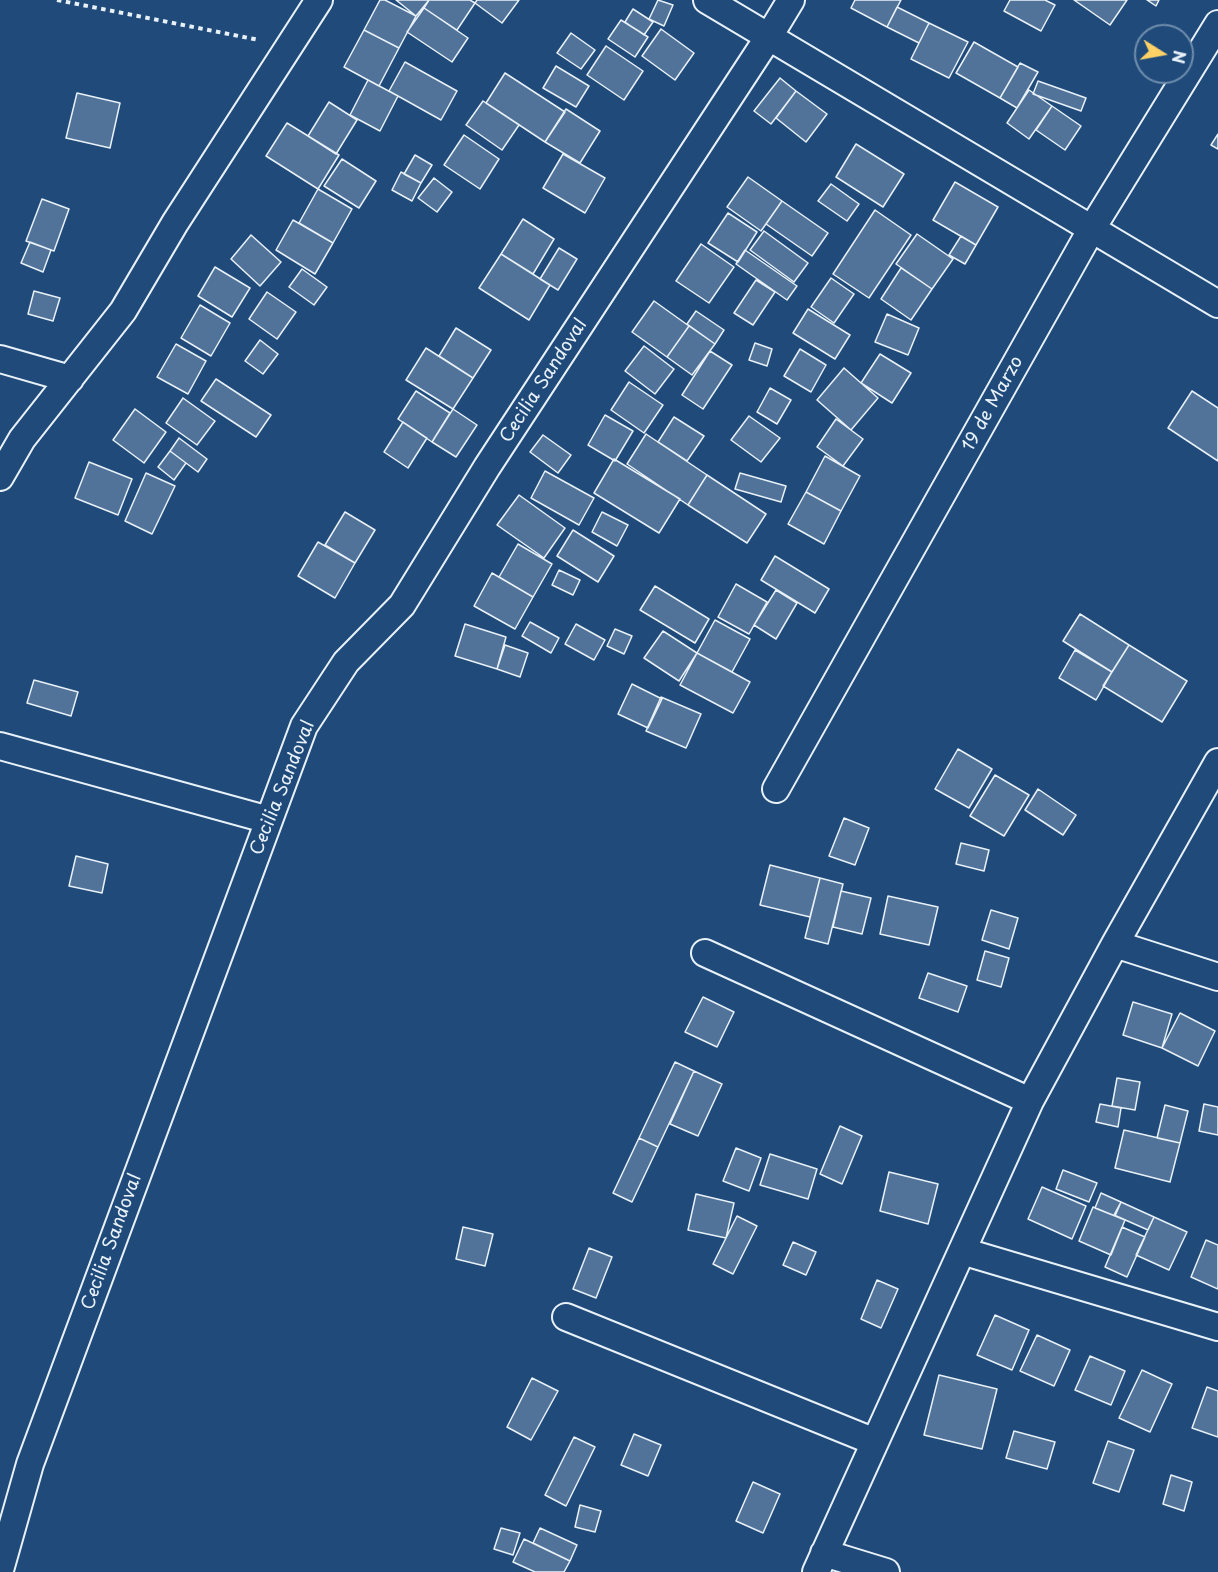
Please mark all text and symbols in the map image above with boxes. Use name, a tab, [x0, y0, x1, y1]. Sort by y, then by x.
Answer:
north arrow	[1134, 24, 1194, 84]
text: N	[1167, 49, 1193, 66]
street label: Cecilia Sandoval	[496, 315, 592, 447]
street label: 19 de Marzo	[958, 353, 1028, 455]
street label: Cecilia Sandoval	[246, 717, 320, 859]
street label: Cecilia Sandoval	[77, 1171, 147, 1313]

